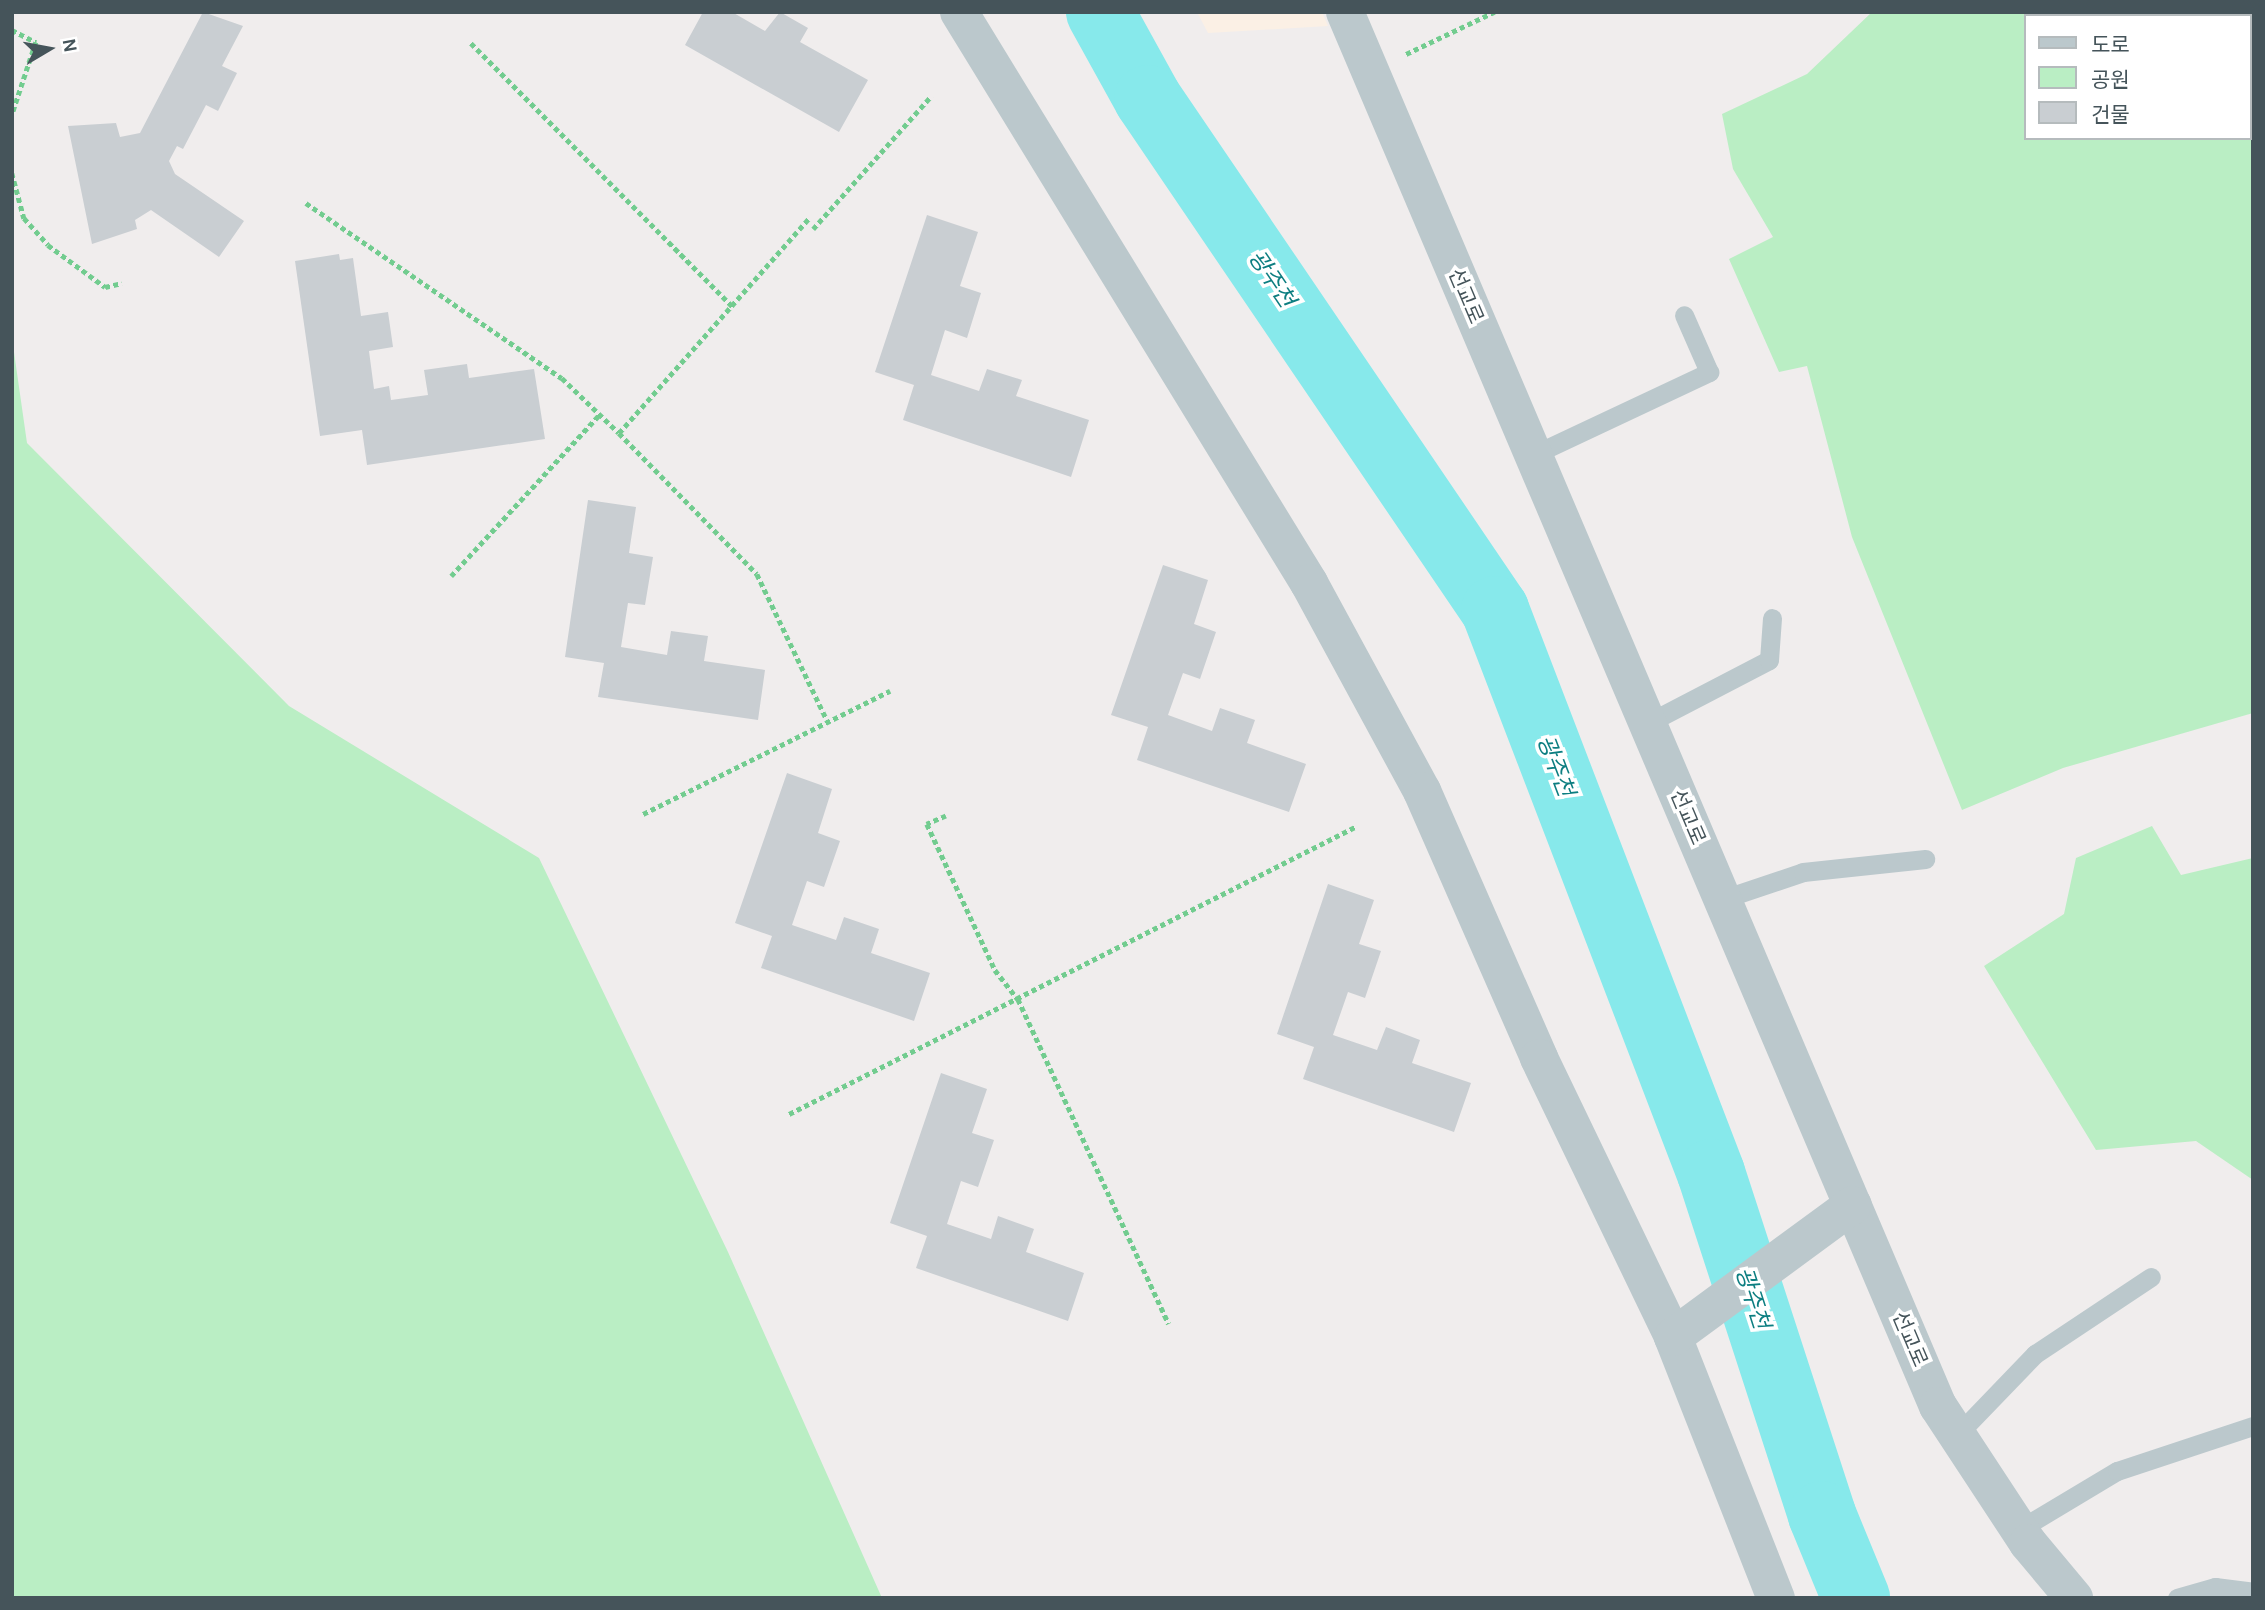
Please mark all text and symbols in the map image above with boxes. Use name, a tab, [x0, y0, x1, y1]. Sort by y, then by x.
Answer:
north arrow	[14, 14, 84, 84]
legend	[2024, 14, 2251, 140]
text: 도로	[2091, 33, 2130, 57]
text: N	[58, 37, 82, 54]
text: 공원	[2091, 68, 2130, 92]
text: 건물	[2091, 103, 2130, 127]
water label: 광주천	[1242, 245, 1300, 313]
street label: 선교로	[1443, 264, 1489, 328]
water label: 광주천	[1531, 731, 1579, 801]
street label: 선교로	[1665, 785, 1711, 849]
water label: 광주천	[1729, 1264, 1775, 1332]
street label: 선교로	[1887, 1307, 1933, 1371]

